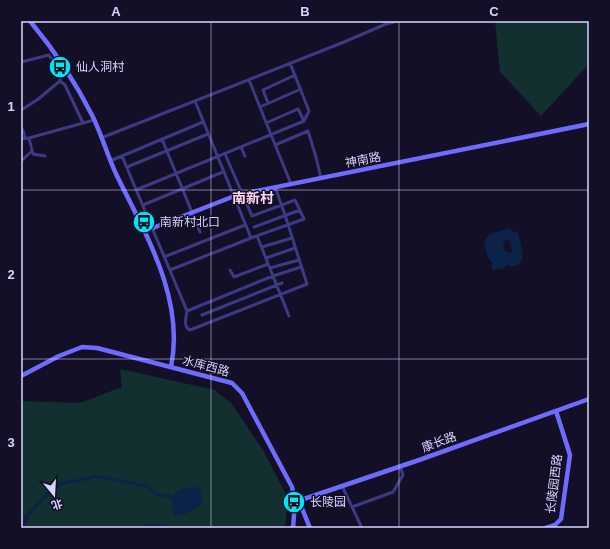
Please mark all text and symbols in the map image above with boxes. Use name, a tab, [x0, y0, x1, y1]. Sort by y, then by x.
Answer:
text: A	[111, 4, 121, 19]
text: B	[300, 4, 310, 19]
text: C	[489, 4, 499, 19]
bus stop icon: 仙人洞村	[47, 54, 73, 80]
place label: 仙人洞村	[76, 60, 125, 74]
text: 1	[7, 99, 15, 114]
street label: 神南路	[344, 150, 382, 170]
district label: 南新村	[232, 190, 274, 206]
bus stop icon: 南新村北口	[131, 209, 157, 235]
place label: 南新村北口	[160, 215, 220, 229]
text: 2	[7, 267, 15, 282]
street label: 水库西路	[181, 353, 231, 379]
street label: 康长路	[420, 429, 458, 455]
text: 3	[7, 435, 15, 450]
street label: 长陵园西路	[543, 453, 565, 515]
north arrow	[34, 475, 74, 515]
bus stop icon: 长陵园	[281, 489, 307, 515]
place label: 长陵园	[310, 495, 346, 509]
text: 北	[50, 497, 64, 512]

